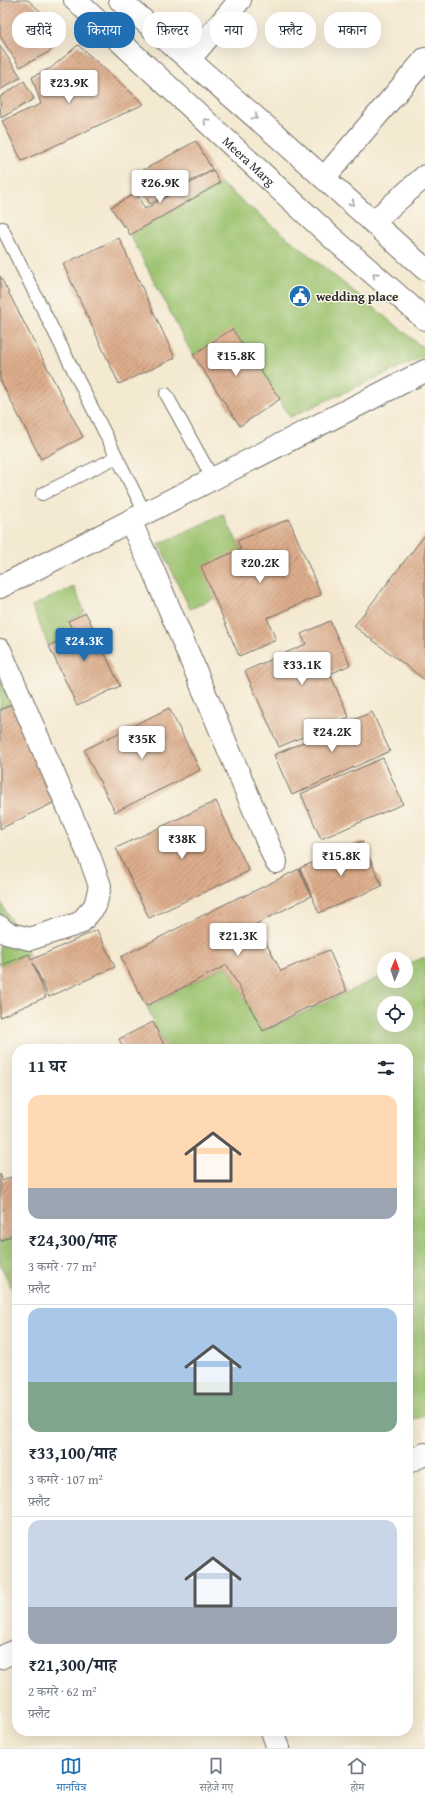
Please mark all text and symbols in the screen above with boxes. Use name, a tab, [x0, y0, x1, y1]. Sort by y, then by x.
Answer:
chip: खरीदें	[12, 12, 66, 48]
chip: किराया	[74, 12, 135, 48]
chip: फ़िल्टर	[143, 12, 202, 48]
chip: नया	[210, 12, 257, 48]
chip: फ़्लैट	[265, 12, 316, 48]
chip: मकान	[324, 12, 381, 48]
pin: ₹23.9K	[36, 70, 102, 104]
text: ₹23.9K	[50, 73, 88, 92]
one-way arrow	[251, 112, 258, 119]
one-way arrow	[203, 118, 211, 126]
street label: Meera Marg	[218, 132, 280, 191]
pin: ₹26.9K	[127, 170, 193, 204]
text: ₹26.9K	[141, 173, 179, 192]
one-way arrow	[348, 199, 355, 206]
one-way arrow	[372, 272, 379, 279]
public building icon: wedding place	[287, 283, 313, 309]
place label: wedding place	[316, 287, 398, 306]
pin: ₹15.8K	[203, 343, 269, 377]
text: ₹15.8K	[217, 346, 255, 365]
pin: ₹20.2K	[227, 550, 293, 584]
text: ₹20.2K	[241, 553, 279, 572]
pin: ₹24.3K	[51, 628, 117, 662]
text: ₹24.3K	[65, 631, 103, 650]
pin: ₹33.1K	[269, 652, 335, 686]
text: ₹33.1K	[283, 655, 321, 674]
pin: ₹24.2K	[299, 719, 365, 753]
text: ₹24.2K	[313, 722, 351, 741]
pin: ₹35K	[118, 726, 166, 760]
text: ₹35K	[128, 729, 156, 748]
pin: ₹38K	[158, 826, 206, 860]
text: ₹38K	[168, 829, 196, 848]
pin: ₹15.8K	[308, 843, 374, 877]
text: ₹15.8K	[322, 846, 360, 865]
pin: ₹21.3K	[205, 923, 271, 957]
text: ₹21.3K	[219, 926, 257, 945]
north arrow	[377, 952, 413, 988]
map controls	[377, 952, 413, 1032]
button: locate	[377, 996, 413, 1032]
text: 11 घर	[28, 1053, 66, 1078]
icon: filters	[375, 1057, 397, 1079]
icon: home	[177, 1121, 249, 1193]
text: ₹24,300/माह	[28, 1227, 117, 1252]
text: 3 कमरे · 77 m²	[28, 1257, 97, 1276]
text: फ़्लैट	[28, 1279, 50, 1298]
icon: home	[177, 1334, 249, 1406]
text: ₹33,100/माह	[28, 1440, 117, 1465]
text: 3 कमरे · 107 m²	[28, 1470, 103, 1489]
text: फ़्लैट	[28, 1492, 50, 1511]
icon: home	[177, 1546, 249, 1618]
text: ₹21,300/माह	[28, 1652, 117, 1677]
text: 2 कमरे · 62 m²	[28, 1682, 97, 1701]
text: फ़्लैट	[28, 1704, 50, 1723]
tab: मानचित्र	[57, 1755, 86, 1798]
tab: सहेजे गए	[200, 1755, 233, 1798]
tab: होम	[346, 1755, 368, 1798]

